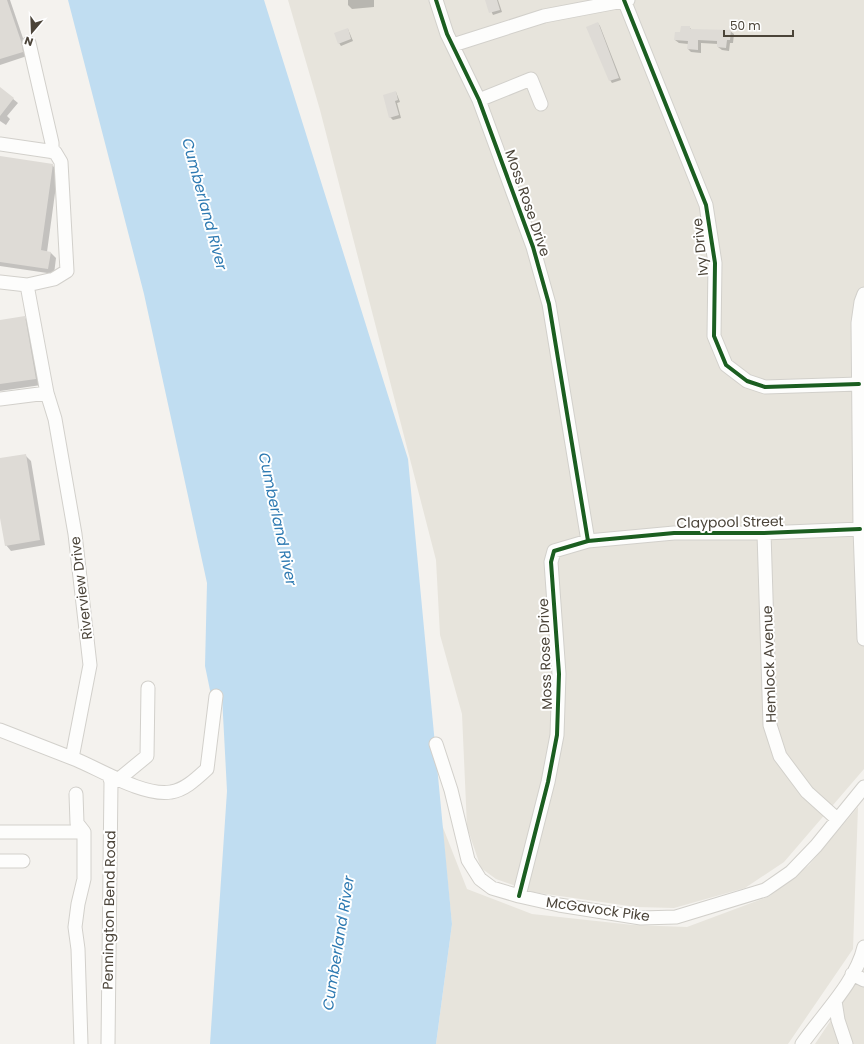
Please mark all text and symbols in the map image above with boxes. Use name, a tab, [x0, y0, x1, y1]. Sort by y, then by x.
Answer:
north arrow	[12, 12, 52, 52]
scale bar	[724, 12, 793, 38]
text: 50 m	[730, 17, 761, 34]
text: N	[22, 33, 35, 50]
water label: Cumberland River	[177, 136, 233, 273]
street label: Moss Rose Drive	[500, 147, 556, 259]
street label: Ivy Drive	[687, 217, 713, 277]
water label: Cumberland River	[254, 450, 302, 588]
street label: Claypool Street	[676, 511, 784, 533]
street label: Riverview Drive	[65, 535, 97, 641]
street label: Moss Rose Drive	[533, 598, 557, 710]
street label: Hemlock Avenue	[757, 605, 781, 723]
street label: Pennington Bend Road	[98, 830, 120, 990]
water label: Cumberland River	[317, 874, 359, 1012]
street label: McGavock Pike	[545, 892, 652, 926]

